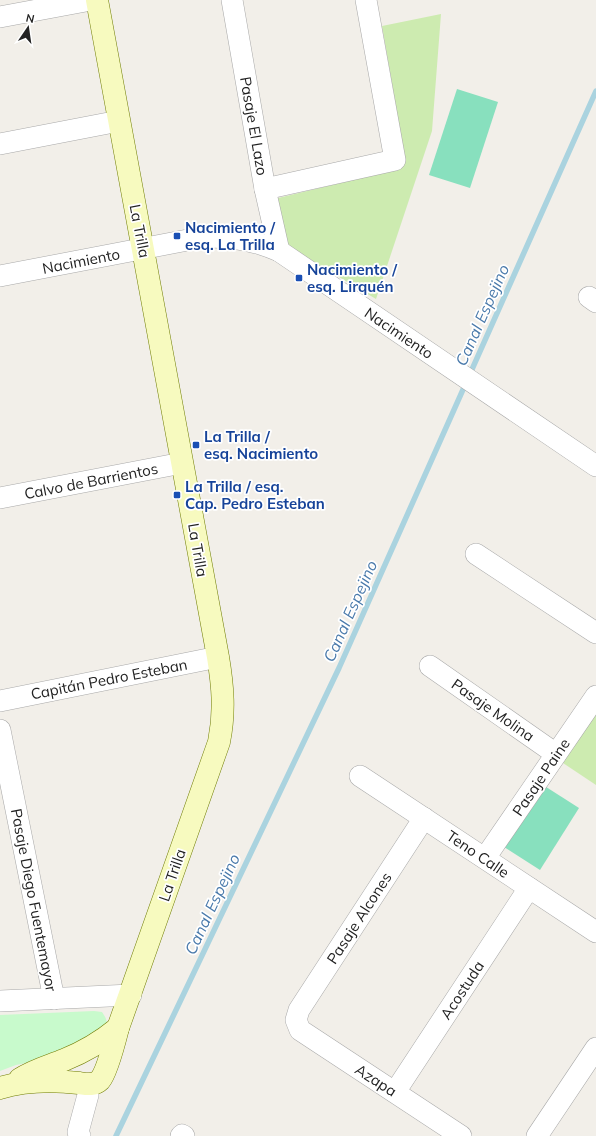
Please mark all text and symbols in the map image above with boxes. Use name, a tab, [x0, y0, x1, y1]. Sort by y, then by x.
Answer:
north arrow	[8, 8, 48, 48]
text: N	[25, 11, 36, 26]
street label: Pasaje El Lazo	[236, 75, 272, 177]
street label: La Trilla	[126, 203, 154, 259]
place label: Nacimiento / esq. La Trilla	[185, 218, 276, 254]
marker: Nacimiento / esq. La Trilla	[172, 231, 182, 241]
street label: Nacimiento	[41, 244, 121, 278]
place label: Nacimiento / esq. Lirquén	[307, 260, 398, 296]
water label: Canal Espejino	[451, 261, 513, 369]
marker: Nacimiento / esq. Lirquén	[294, 273, 304, 283]
street label: Nacimiento	[361, 303, 437, 363]
place label: La Trilla / esq. Nacimiento	[204, 427, 318, 463]
marker: La Trilla / esq. Nacimiento	[191, 440, 201, 450]
street label: Calvo de Barrientos	[23, 459, 159, 503]
place label: La Trilla / esq. Cap. Pedro Esteban	[185, 477, 325, 513]
marker: La Trilla / esq. Cap. Pedro Esteban	[172, 490, 182, 500]
street label: La Trilla	[184, 522, 212, 578]
water label: Canal Espejino	[319, 557, 381, 665]
street label: Capitán Pedro Esteban	[29, 654, 189, 704]
street label: Pasaje Molina	[448, 674, 538, 746]
street label: Pasaje Paine	[508, 735, 574, 819]
street label: Pasaje Diego Fuentemayor	[7, 807, 61, 994]
street label: Teno Calle	[443, 826, 513, 882]
street label: La Trilla	[154, 846, 190, 904]
water label: Canal Espejino	[180, 850, 244, 958]
street label: Pasaje Alcones	[322, 869, 396, 967]
street label: Acostuda	[436, 957, 488, 1023]
street label: Azapa	[352, 1060, 400, 1100]

